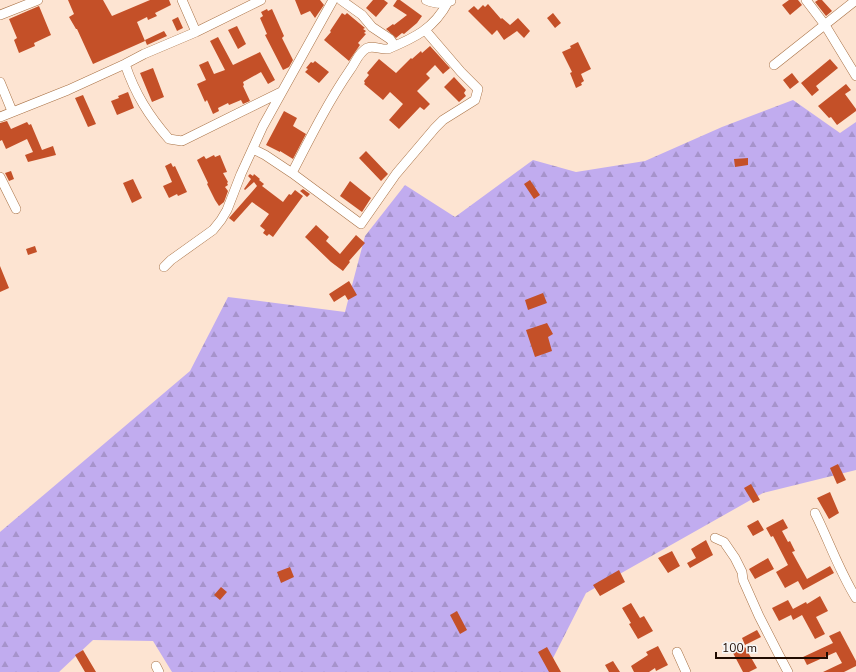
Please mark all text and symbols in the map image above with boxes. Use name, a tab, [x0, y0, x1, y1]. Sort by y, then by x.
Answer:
scale bar	[716, 634, 827, 660]
text: 100 m	[722, 640, 757, 656]

